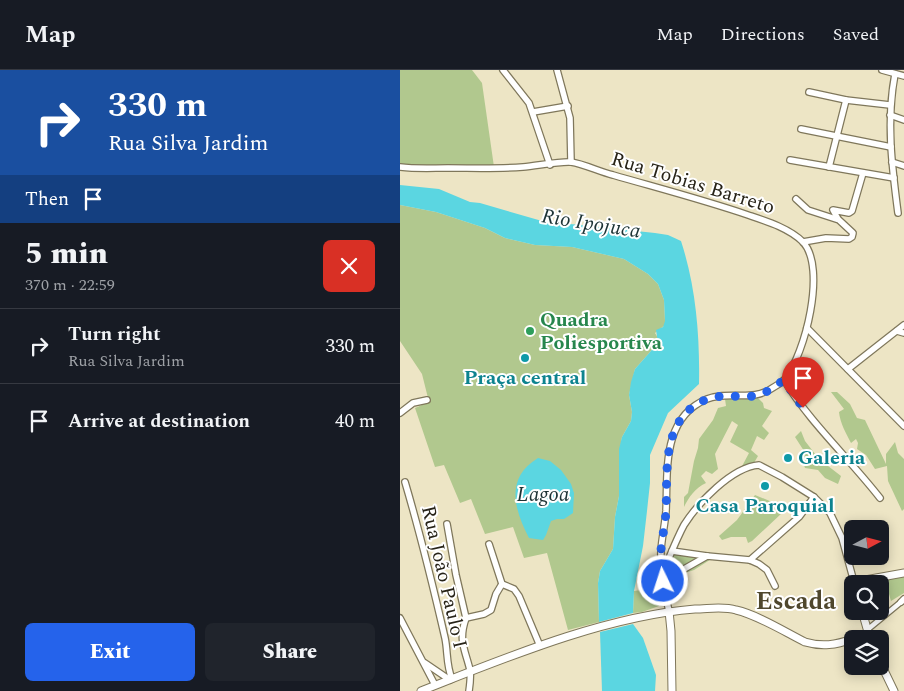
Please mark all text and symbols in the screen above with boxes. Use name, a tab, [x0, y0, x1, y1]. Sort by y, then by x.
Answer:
text: Map	[25, 17, 75, 53]
text: Map	[657, 21, 693, 48]
text: Directions	[721, 21, 805, 48]
text: Saved	[833, 21, 879, 48]
text: 330 m	[108, 79, 207, 132]
icon: right	[25, 90, 90, 155]
text: Rua Silva Jardim	[108, 127, 269, 160]
street label: Rua Tobias Barreto	[607, 144, 779, 222]
text: Then	[25, 185, 69, 214]
icon: arrive	[79, 185, 107, 213]
water label: Rio Ipojuca	[539, 200, 643, 248]
text: 5 min	[25, 231, 108, 277]
button: close	[323, 240, 375, 292]
text: 370 m · 22:59	[25, 273, 115, 297]
place label: Quadra Poliesportiva	[540, 305, 663, 358]
text: Turn right	[68, 320, 161, 349]
marker: Quadra Poliesportiva	[524, 325, 536, 337]
icon: right	[25, 332, 53, 360]
text: 330 m	[325, 332, 375, 361]
text: Rua Silva Jardim	[68, 349, 185, 373]
marker: Praça central	[519, 352, 531, 364]
pin	[782, 357, 824, 408]
place label: Praça central	[464, 363, 586, 393]
icon: arrive	[789, 364, 817, 392]
icon: arrive	[25, 407, 53, 435]
text: Arrive at destination	[68, 407, 250, 436]
text: 40 m	[335, 407, 375, 436]
place label: Galeria	[798, 443, 866, 473]
marker: Galeria	[782, 452, 794, 464]
water label: Lagoa	[517, 479, 570, 511]
marker: Casa Paroquial	[759, 480, 771, 492]
place label: Casa Paroquial	[696, 491, 834, 521]
street label: Rua João Paulo I	[413, 503, 475, 651]
north arrow	[844, 520, 889, 565]
map controls	[844, 520, 889, 675]
position arrow	[636, 554, 688, 606]
button: search	[844, 575, 889, 620]
district label: Escada	[756, 583, 836, 621]
button: Exit	[25, 623, 195, 681]
button: Share	[205, 623, 375, 681]
button: layers	[844, 630, 889, 675]

